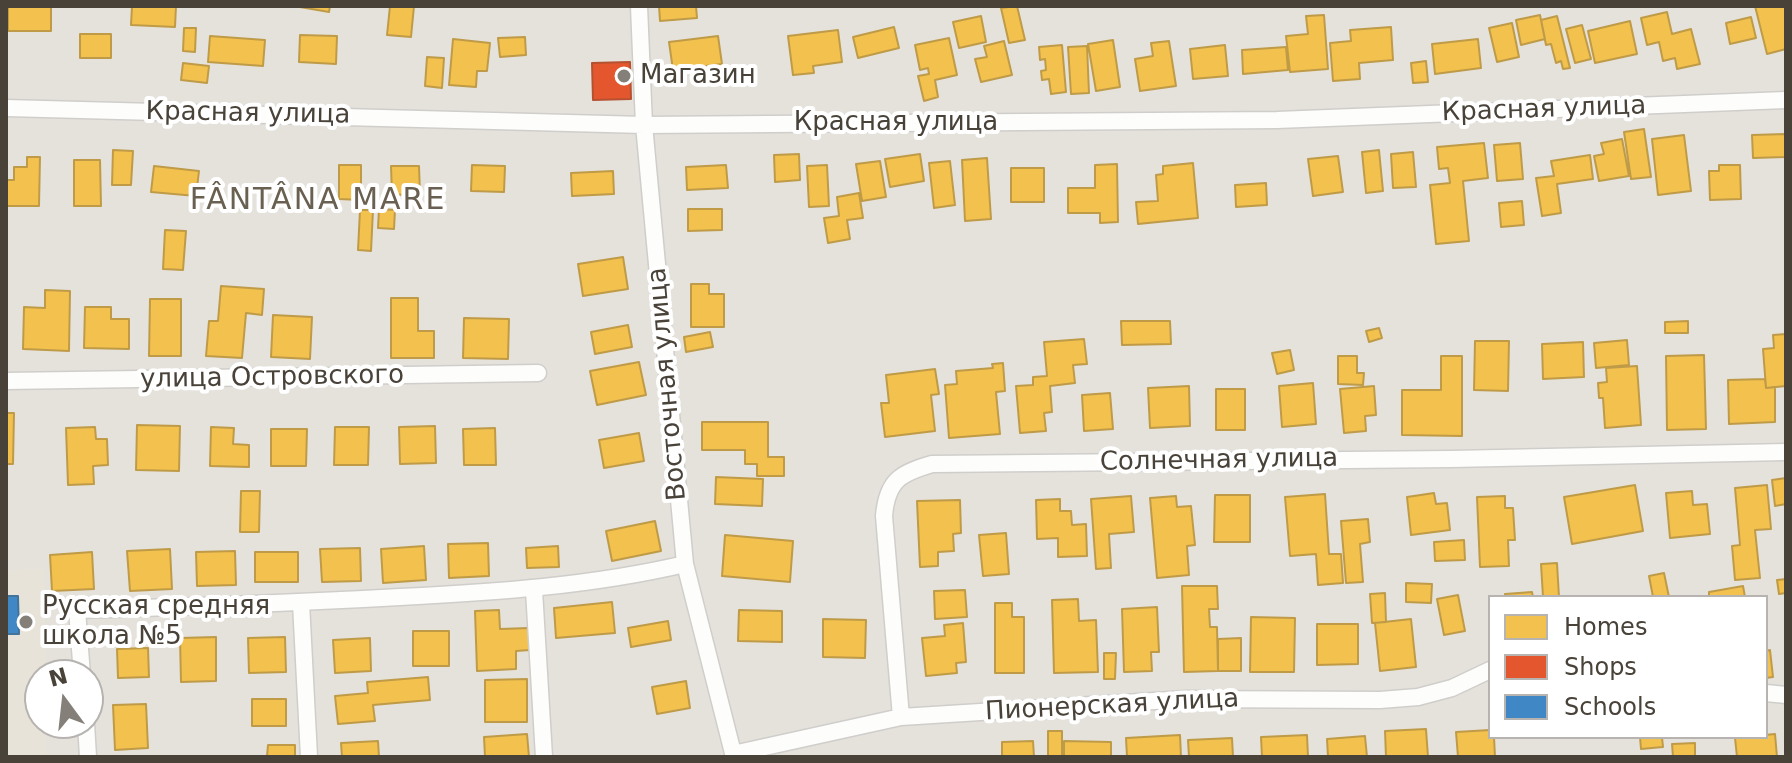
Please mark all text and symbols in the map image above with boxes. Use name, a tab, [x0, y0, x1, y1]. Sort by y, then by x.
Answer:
place label: Магазин	[640, 60, 756, 92]
marker: Магазин	[615, 67, 633, 85]
street label: Красная улица	[1441, 91, 1647, 129]
street label: Красная улица	[145, 97, 351, 131]
street label: Красная улица	[794, 107, 998, 139]
district label: FÂNTÂNA MARE	[190, 183, 446, 219]
street label: Восточная улица	[642, 266, 694, 502]
street label: улица Островского	[140, 360, 404, 396]
street label: Солнечная улица	[1100, 443, 1338, 479]
place label: Русская средняя школа №5	[42, 591, 270, 652]
legend	[1488, 595, 1768, 739]
marker: Русская средняя школа №5	[17, 613, 35, 631]
text: Homes	[1564, 613, 1647, 641]
text: Shops	[1564, 653, 1637, 681]
north arrow	[24, 659, 104, 739]
text: N	[46, 663, 70, 692]
street label: Пионерская улица	[984, 684, 1240, 728]
text: Schools	[1564, 693, 1656, 721]

